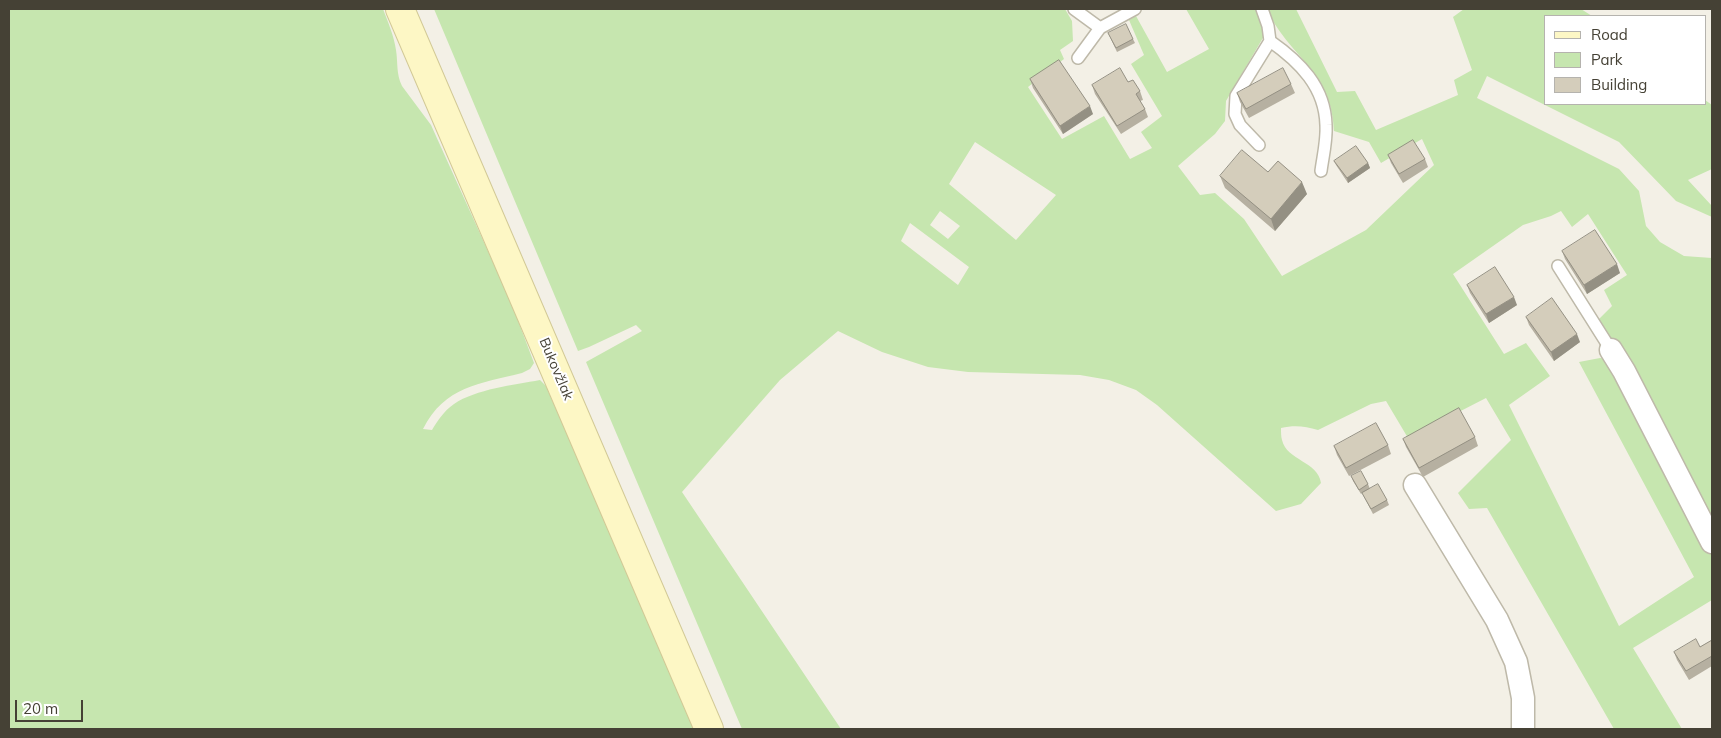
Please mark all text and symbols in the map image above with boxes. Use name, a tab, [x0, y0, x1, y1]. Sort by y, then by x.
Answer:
legend	[1544, 15, 1706, 105]
text: Road	[1591, 25, 1628, 44]
text: Park	[1591, 50, 1623, 69]
text: Building	[1591, 75, 1647, 94]
street label: Bukovžlak	[535, 335, 577, 403]
scale bar	[18, 690, 85, 722]
text: 20 m	[23, 699, 58, 718]

